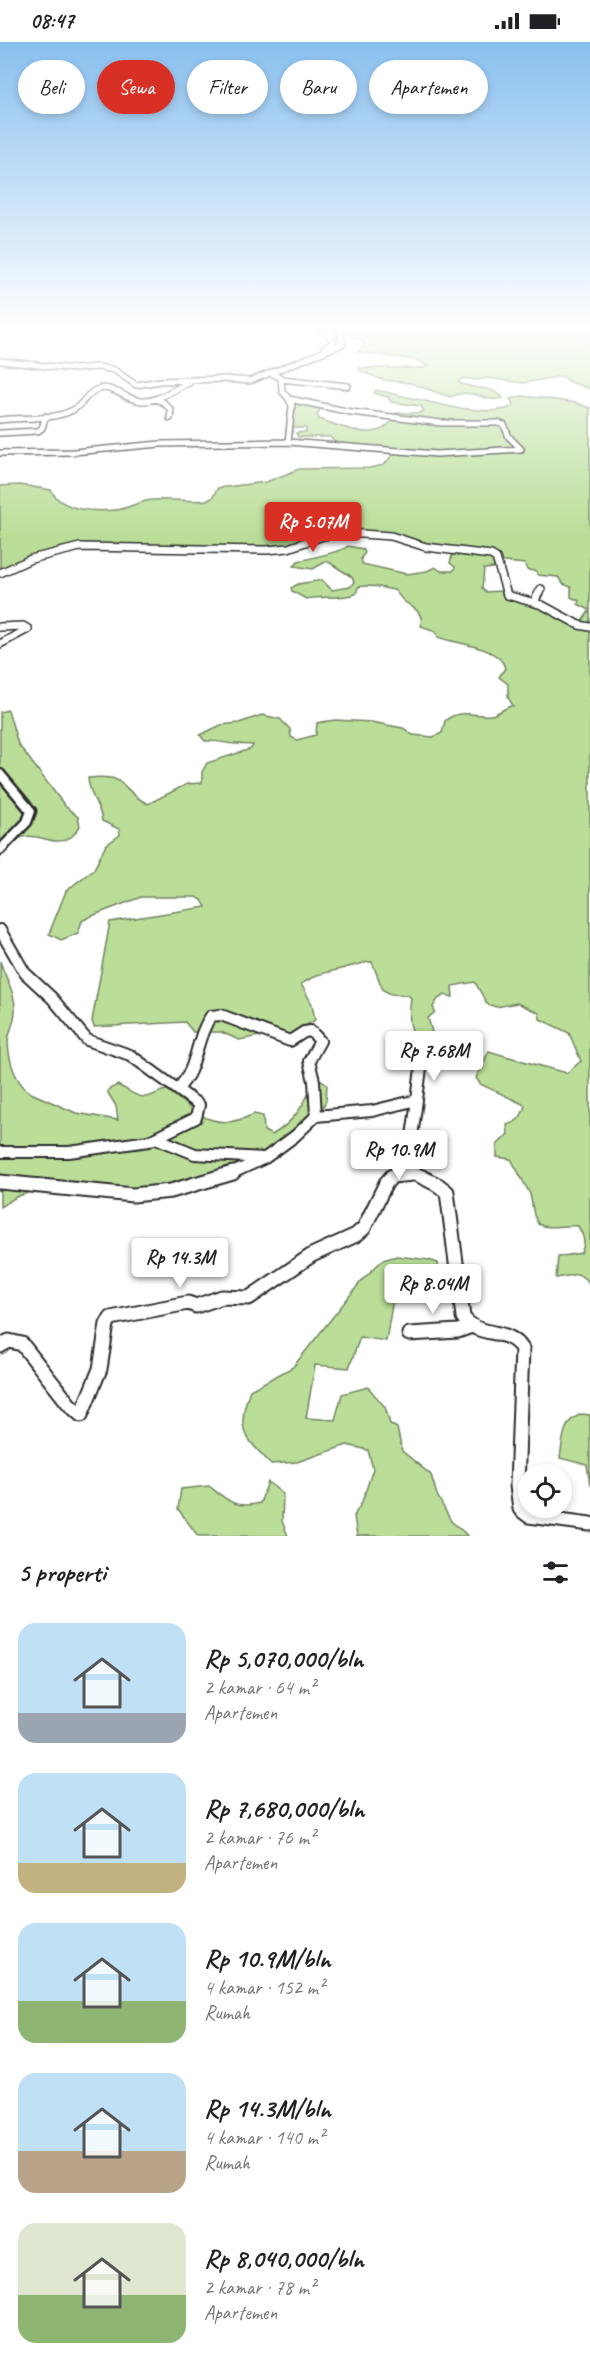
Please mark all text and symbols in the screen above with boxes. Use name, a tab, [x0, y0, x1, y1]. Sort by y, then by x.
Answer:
text: 08:47	[30, 7, 74, 35]
chip: Beli	[18, 60, 85, 114]
chip: Sewa	[97, 60, 175, 114]
chip: Filter	[187, 60, 268, 114]
chip: Baru	[280, 60, 357, 114]
chip: Apartemen	[369, 60, 488, 114]
pin: Rp 5.07M	[251, 502, 375, 553]
text: Rp 5.07M	[279, 509, 347, 534]
pin: Rp 7.68M	[372, 1031, 496, 1082]
text: Rp 7.68M	[399, 1038, 469, 1063]
pin: Rp 10.9M	[337, 1130, 461, 1181]
text: Rp 10.9M	[365, 1137, 433, 1162]
pin: Rp 14.3M	[118, 1238, 242, 1289]
text: Rp 14.3M	[145, 1245, 215, 1270]
pin: Rp 8.04M	[371, 1264, 495, 1315]
text: Rp 8.04M	[398, 1271, 468, 1296]
map controls	[518, 1464, 572, 1518]
button: locate	[518, 1464, 572, 1518]
text: 5 properti	[18, 1556, 106, 1589]
icon: filters	[539, 1556, 572, 1589]
text: Rp 5,070,000/bln	[204, 1642, 363, 1675]
icon: home	[66, 1647, 138, 1719]
text: 2 kamar · 64 m²	[204, 1675, 315, 1700]
text: Apartemen	[204, 1700, 277, 1725]
text: Rp 7,680,000/bln	[204, 1792, 364, 1825]
icon: home	[66, 1797, 138, 1869]
text: 2 kamar · 76 m²	[204, 1825, 315, 1850]
text: Apartemen	[204, 1850, 277, 1875]
text: Rp 10.9M/bln	[204, 1942, 330, 1975]
icon: home	[66, 1947, 138, 2019]
text: 4 kamar · 152 m²	[204, 1975, 324, 2000]
text: Rumah	[204, 2000, 250, 2025]
text: Rp 14.3M/bln	[204, 2092, 331, 2125]
icon: home	[66, 2097, 138, 2169]
text: 4 kamar · 140 m²	[204, 2125, 324, 2150]
text: Rumah	[204, 2150, 250, 2175]
text: Rp 8,040,000/bln	[204, 2242, 364, 2275]
icon: home	[66, 2247, 138, 2319]
text: 2 kamar · 78 m²	[204, 2275, 315, 2300]
text: Apartemen	[204, 2300, 277, 2325]

